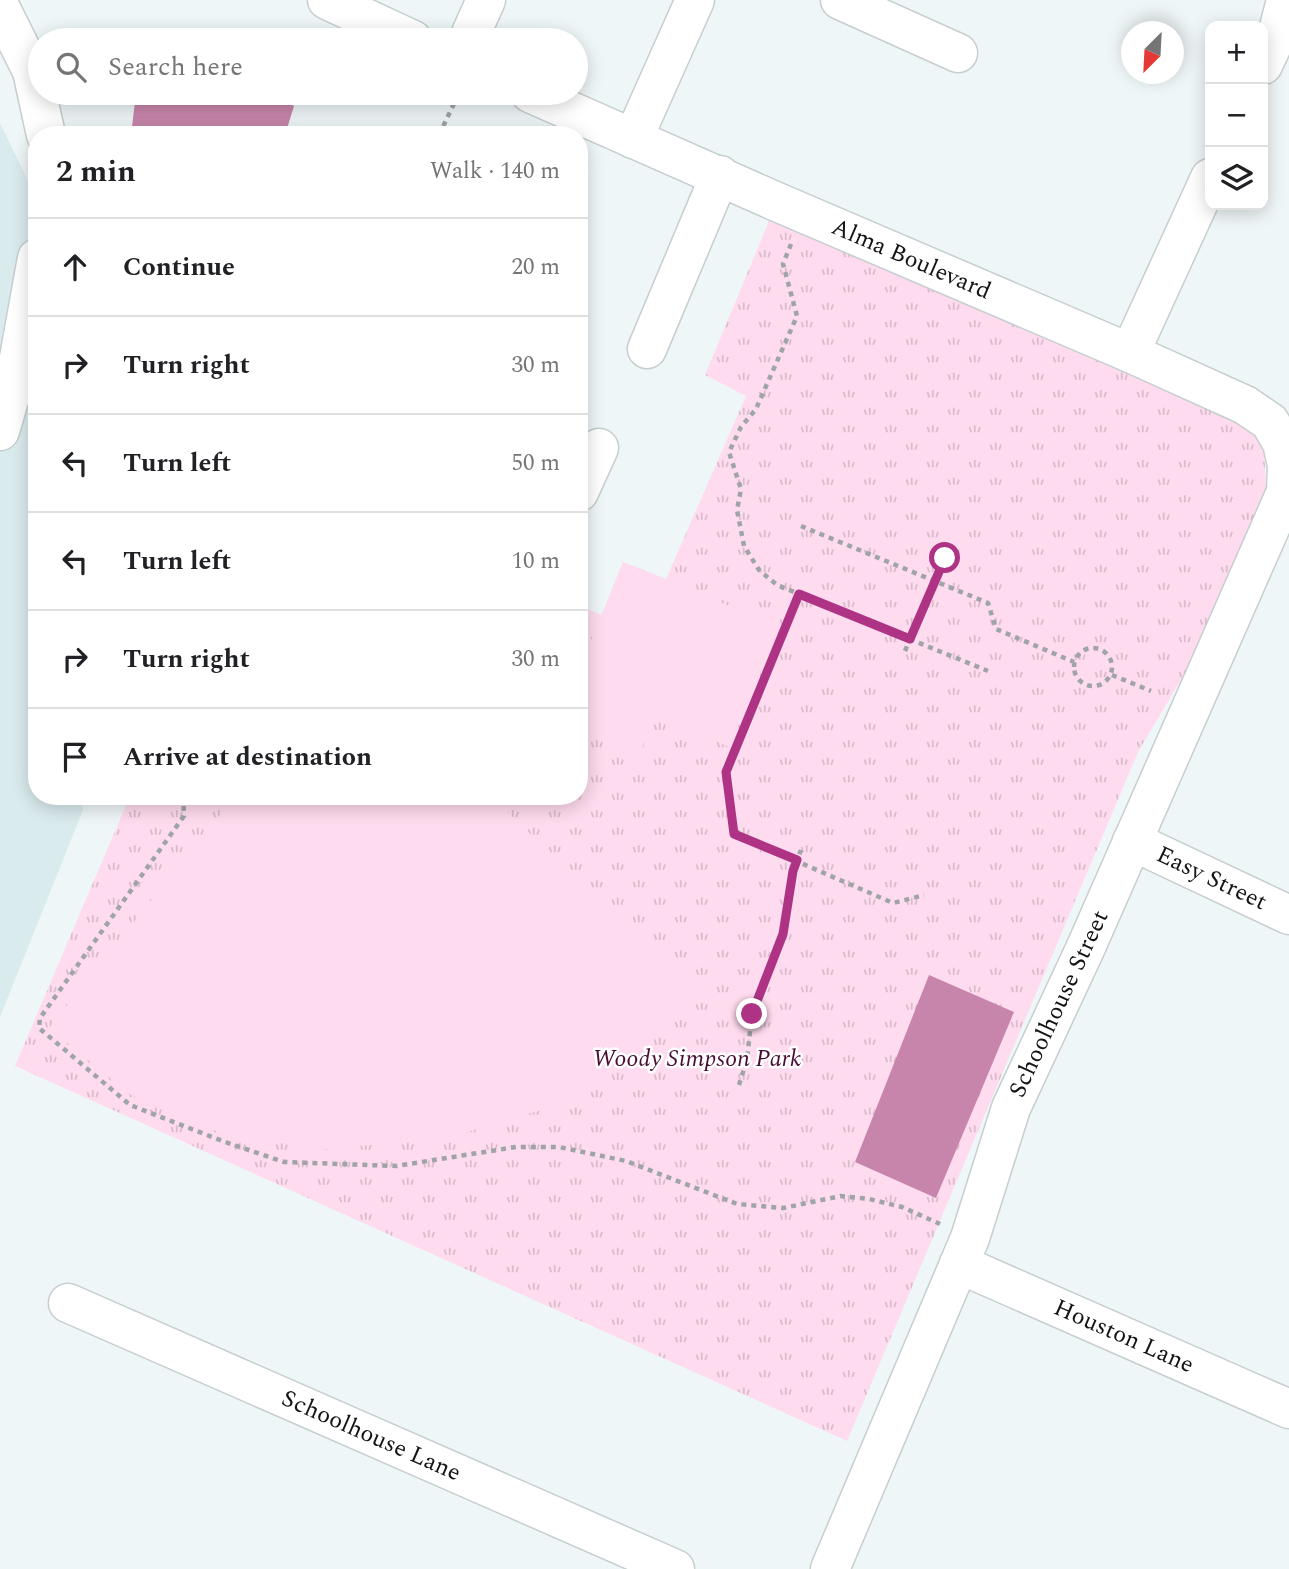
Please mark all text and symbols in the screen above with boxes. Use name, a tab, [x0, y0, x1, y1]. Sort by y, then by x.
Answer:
north arrow	[1121, 21, 1184, 84]
map controls	[1205, 21, 1268, 210]
button: +	[1205, 21, 1268, 84]
search box	[28, 28, 588, 105]
text: Search here	[108, 47, 243, 87]
icon: search	[52, 48, 90, 86]
button: −	[1205, 84, 1268, 147]
button: layers	[1205, 147, 1268, 210]
text: 2 min	[56, 149, 136, 195]
text: Walk · 140 m	[430, 154, 560, 189]
street label: Alma Boulevard	[826, 209, 997, 310]
text: Continue	[123, 247, 235, 287]
icon: ahead	[56, 248, 94, 286]
text: 20 m	[511, 250, 560, 285]
text: Turn right	[123, 345, 250, 385]
icon: right	[56, 346, 94, 384]
text: 30 m	[511, 348, 560, 383]
text: Turn left	[123, 443, 231, 483]
icon: left	[56, 444, 94, 482]
text: 50 m	[511, 446, 560, 481]
text: Turn left	[123, 541, 231, 581]
icon: left	[56, 542, 94, 580]
route start	[929, 542, 960, 573]
text: 10 m	[511, 544, 560, 579]
text: Turn right	[123, 639, 250, 679]
icon: right	[56, 640, 94, 678]
text: 30 m	[511, 642, 560, 677]
text: Arrive at destination	[123, 737, 372, 777]
icon: arrive	[56, 738, 94, 776]
street label: Easy Street	[1150, 837, 1273, 920]
street label: Schoolhouse Street	[1000, 904, 1118, 1104]
route end	[736, 998, 767, 1029]
park label: Woody Simpson Park	[593, 1041, 801, 1077]
street label: Houston Lane	[1048, 1290, 1200, 1383]
street label: Schoolhouse Lane	[276, 1381, 467, 1491]

